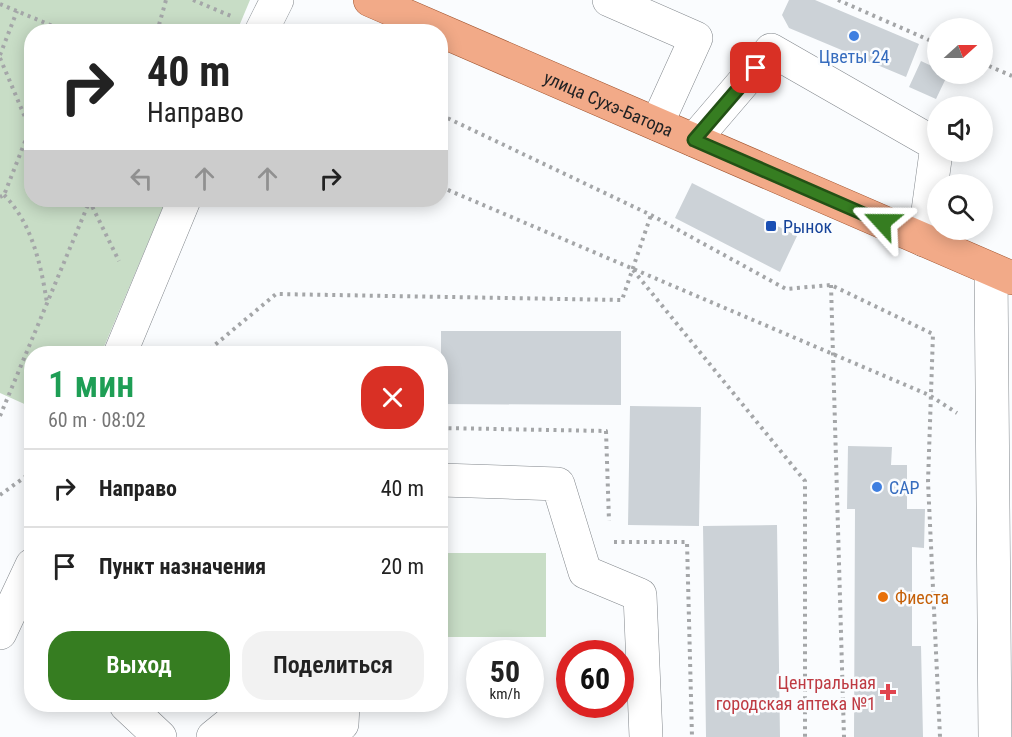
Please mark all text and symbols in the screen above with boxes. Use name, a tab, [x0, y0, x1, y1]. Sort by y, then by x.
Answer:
north arrow	[927, 18, 993, 84]
map controls	[927, 18, 993, 240]
marker: Цветы 24	[847, 29, 861, 43]
pin	[730, 42, 781, 93]
place label: Цветы 24	[819, 46, 889, 67]
text: 40 m	[147, 47, 230, 96]
icon: right	[48, 48, 126, 126]
icon: arrive	[739, 51, 772, 84]
street label: улица Сухэ-Батора	[541, 66, 676, 140]
button: sound	[927, 96, 993, 162]
text: Направо	[147, 97, 244, 129]
icon: left	[125, 162, 158, 195]
icon: ahead	[188, 162, 221, 195]
icon: ahead	[251, 162, 284, 195]
icon: right	[314, 162, 347, 195]
button: search	[927, 174, 993, 240]
position arrow	[850, 190, 914, 254]
place label: Рынок	[783, 216, 832, 237]
marker: Рынок	[764, 219, 778, 233]
text: 1 мин	[48, 364, 134, 406]
button: close	[361, 366, 424, 429]
text: 60 m · 08:02	[48, 408, 146, 432]
icon: right	[48, 472, 81, 505]
text: Направо	[99, 476, 177, 501]
text: 40 m	[381, 476, 424, 501]
place label: САР	[889, 477, 920, 498]
marker: САР	[870, 480, 884, 494]
icon: arrive	[48, 550, 81, 583]
text: Пункт назначения	[99, 554, 266, 579]
text: 20 m	[381, 554, 424, 579]
place label: Фиеста	[895, 587, 949, 608]
marker: Фиеста	[876, 590, 890, 604]
button: Выход	[48, 631, 230, 700]
button: Поделиться	[242, 631, 424, 700]
speed limit sign: 60	[556, 640, 634, 718]
text: 50	[490, 654, 520, 689]
place label: Центральная городская аптека №1	[716, 672, 876, 714]
text: km/h	[490, 685, 520, 703]
marker: Центральная городская аптека №1	[881, 685, 895, 699]

